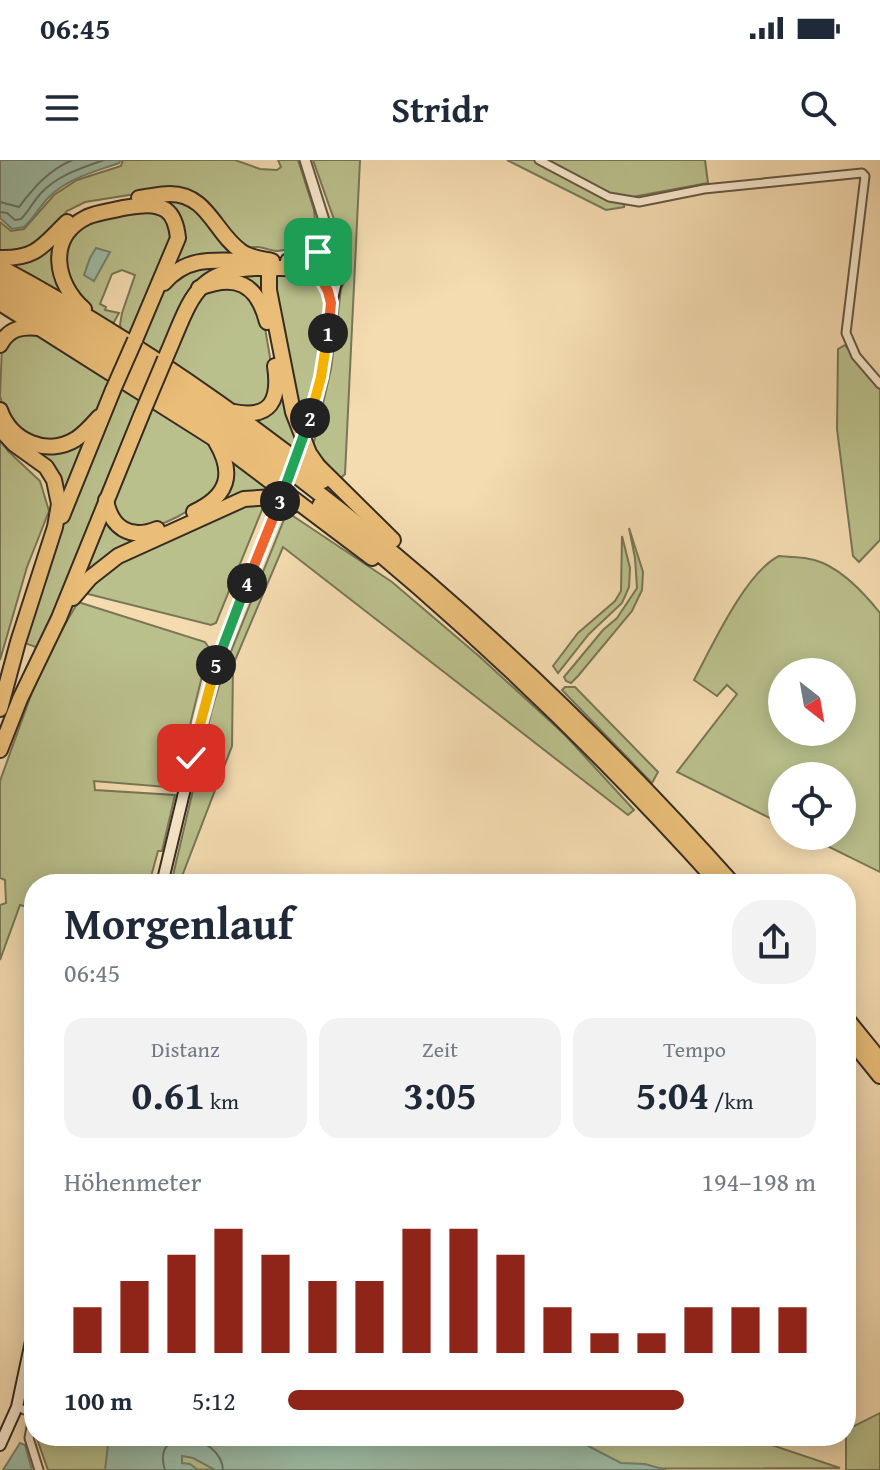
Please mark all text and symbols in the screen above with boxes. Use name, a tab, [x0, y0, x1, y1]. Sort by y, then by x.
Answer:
text: 06:45	[40, 6, 111, 50]
text: Stridr	[391, 82, 489, 135]
icon: menu	[40, 86, 84, 130]
icon: search	[796, 86, 840, 130]
pin	[284, 218, 352, 286]
icon: arrive	[296, 230, 340, 274]
pin: 1	[308, 313, 348, 353]
text: 1	[322, 317, 334, 349]
pin: 2	[290, 398, 330, 438]
text: 2	[304, 402, 316, 434]
pin: 3	[260, 481, 300, 521]
text: 3	[274, 485, 286, 517]
pin: 4	[227, 563, 267, 603]
text: 4	[241, 567, 253, 599]
pin: 5	[196, 645, 236, 685]
text: 5	[210, 649, 222, 681]
north arrow	[768, 658, 856, 746]
map controls	[768, 658, 856, 850]
pin	[157, 724, 225, 792]
icon: check	[169, 736, 213, 780]
button: locate	[768, 762, 856, 850]
text: Morgenlauf	[64, 891, 293, 955]
button: share	[732, 900, 816, 984]
text: 06:45	[64, 953, 120, 992]
text: Distanz	[151, 1033, 220, 1065]
text: Zeit	[422, 1033, 458, 1065]
text: Tempo	[663, 1033, 726, 1065]
text: 0.61	[132, 1065, 205, 1124]
text: 3:05	[403, 1065, 477, 1124]
text: 5:04	[636, 1065, 709, 1124]
text: km	[205, 1085, 239, 1117]
text: /km	[709, 1085, 754, 1117]
text: Höhenmeter	[64, 1162, 201, 1201]
text: 194–198 m	[702, 1162, 816, 1201]
text: 100 m	[64, 1381, 132, 1420]
text: 5:12	[192, 1381, 236, 1420]

